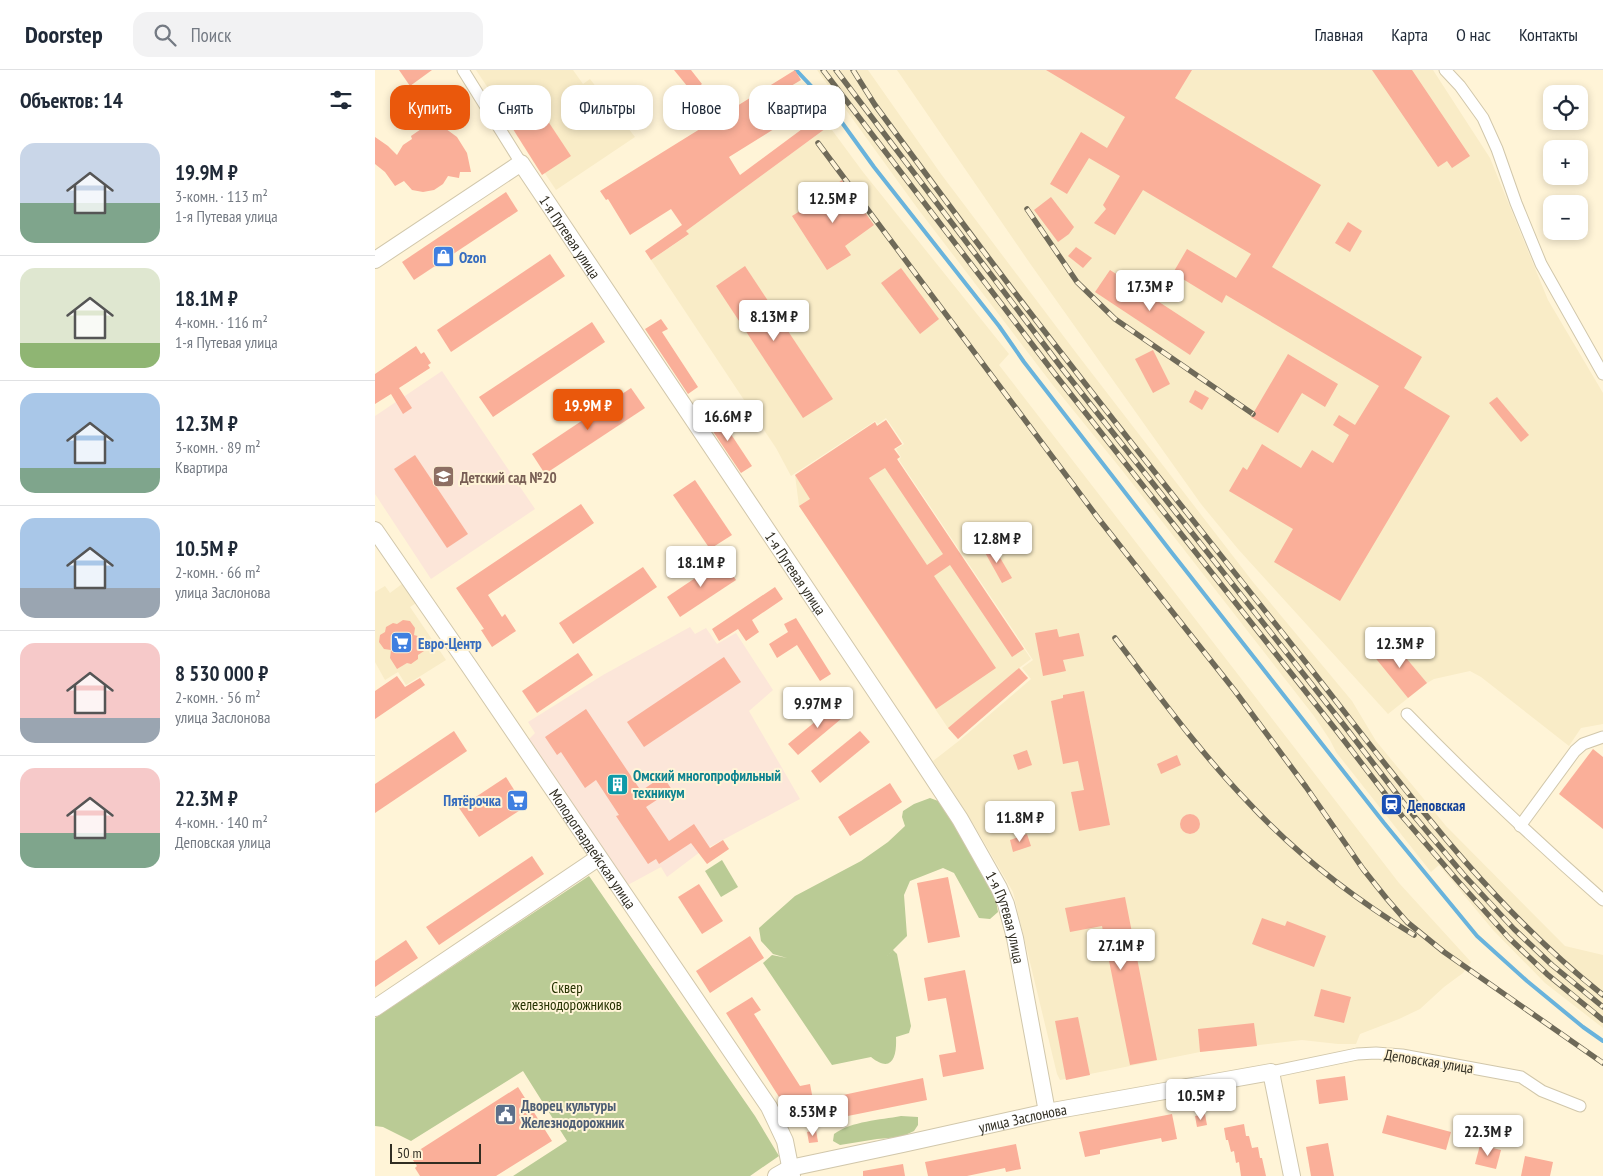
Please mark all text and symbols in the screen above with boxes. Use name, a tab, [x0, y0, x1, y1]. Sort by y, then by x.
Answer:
search box	[133, 12, 483, 57]
text: Doorstep	[25, 19, 103, 50]
icon: search	[151, 21, 179, 49]
text: Поиск	[191, 23, 231, 47]
text: Главная	[1315, 23, 1363, 46]
text: Карта	[1391, 23, 1428, 46]
text: О нас	[1456, 23, 1491, 46]
text: Контакты	[1519, 23, 1578, 46]
chip: Купить	[390, 85, 470, 130]
chip: Снять	[480, 85, 551, 130]
chip: Фильтры	[561, 85, 653, 130]
chip: Новое	[663, 85, 739, 130]
chip: Квартира	[749, 85, 845, 130]
map controls	[1543, 85, 1588, 240]
button: locate	[1543, 85, 1588, 130]
icon: filters	[327, 86, 355, 114]
text: Объектов: 14	[20, 87, 123, 114]
button: +	[1543, 140, 1588, 185]
text: 19.9M ₽	[175, 159, 238, 186]
icon: home	[60, 163, 120, 223]
pin: 12.5M ₽	[787, 182, 879, 224]
text: 3-комн. · 113 m²	[175, 186, 268, 206]
text: 12.5M ₽	[809, 188, 857, 208]
street label: 1-я Путевая улица	[536, 191, 605, 282]
button: −	[1543, 195, 1588, 240]
text: 1-я Путевая улица	[175, 206, 278, 226]
shop icon: Ozon	[431, 245, 455, 269]
place label: Ozon	[459, 248, 486, 267]
pin: 17.3M ₽	[1104, 270, 1196, 312]
text: 17.3M ₽	[1127, 276, 1173, 296]
text: 18.1M ₽	[175, 285, 238, 312]
icon: home	[60, 288, 120, 348]
pin: 8.13M ₽	[728, 300, 820, 342]
text: 8.13M ₽	[750, 306, 798, 326]
text: 4-комн. · 116 m²	[175, 312, 268, 332]
text: 1-я Путевая улица	[175, 332, 278, 352]
pin: 19.9M ₽	[542, 388, 634, 431]
text: 19.9M ₽	[564, 395, 612, 415]
pin: 16.6M ₽	[682, 400, 774, 442]
text: 16.6M ₽	[704, 406, 752, 426]
text: 12.3M ₽	[175, 410, 238, 437]
icon: home	[60, 413, 120, 473]
text: 3-комн. · 89 m²	[175, 437, 261, 457]
text: Квартира	[175, 457, 228, 477]
school or university icon: Детский сад №20	[432, 465, 456, 489]
place label: Детский сад №20	[460, 468, 557, 487]
pin: 12.8M ₽	[951, 522, 1043, 564]
street label: 1-я Путевая улица	[761, 528, 831, 618]
text: 12.8M ₽	[973, 528, 1021, 548]
text: 10.5M ₽	[175, 535, 238, 562]
icon: home	[60, 538, 120, 598]
pin: 18.1M ₽	[655, 546, 747, 588]
text: 18.1M ₽	[677, 552, 725, 572]
text: 2-комн. · 66 m²	[175, 562, 261, 582]
text: улица Заслонова	[175, 582, 270, 602]
pin: 12.3M ₽	[1354, 626, 1446, 669]
supermarket icon: Евро-Центр	[390, 631, 414, 655]
text: 12.3M ₽	[1376, 633, 1424, 653]
place label: Евро-Центр	[418, 634, 482, 653]
text: 8 530 000 ₽	[175, 660, 268, 687]
icon: home	[60, 663, 120, 723]
pin: 9.97M ₽	[772, 686, 864, 729]
text: 2-комн. · 56 m²	[175, 687, 261, 707]
text: 9.97M ₽	[794, 693, 842, 713]
text: улица Заслонова	[175, 707, 270, 727]
place label: Омский многопрофильный техникум	[633, 766, 781, 802]
building icon: Омский многопрофильный техникум	[605, 772, 629, 796]
text: 22.3M ₽	[175, 785, 238, 812]
street label: Молодогвардейская улица	[546, 785, 641, 912]
icon: home	[60, 788, 120, 848]
supermarket icon: Пятёрочка	[505, 788, 529, 812]
place label: Пятёрочка	[443, 791, 501, 810]
station icon: Деповская	[1379, 793, 1403, 817]
place label: Деповская	[1407, 796, 1465, 815]
pin: 11.8M ₽	[974, 800, 1066, 843]
text: 11.8M ₽	[996, 807, 1044, 827]
text: 4-комн. · 140 m²	[175, 812, 268, 832]
text: Деповская улица	[175, 832, 271, 852]
street label: 1-я Путевая улица	[982, 868, 1029, 965]
pin: 27.1M ₽	[1075, 928, 1167, 971]
text: 27.1M ₽	[1098, 935, 1144, 955]
park label: Сквер железнодорожников	[512, 978, 622, 1014]
street label: Деповская улица	[1383, 1045, 1475, 1077]
pin: 10.5M ₽	[1155, 1078, 1247, 1121]
text: 10.5M ₽	[1177, 1085, 1225, 1105]
pin: 8.53M ₽	[767, 1094, 859, 1137]
place label: Дворец культуры Железнодорожник	[520, 1096, 625, 1132]
street label: улица Заслонова	[977, 1099, 1068, 1136]
text: 8.53M ₽	[789, 1101, 837, 1121]
public building icon: Дворец культуры Железнодорожник	[493, 1102, 517, 1126]
pin: 22.3M ₽	[1442, 1114, 1534, 1157]
text: 22.3M ₽	[1464, 1121, 1512, 1141]
scale bar	[390, 1141, 481, 1164]
text: 50 m	[397, 1144, 422, 1162]

